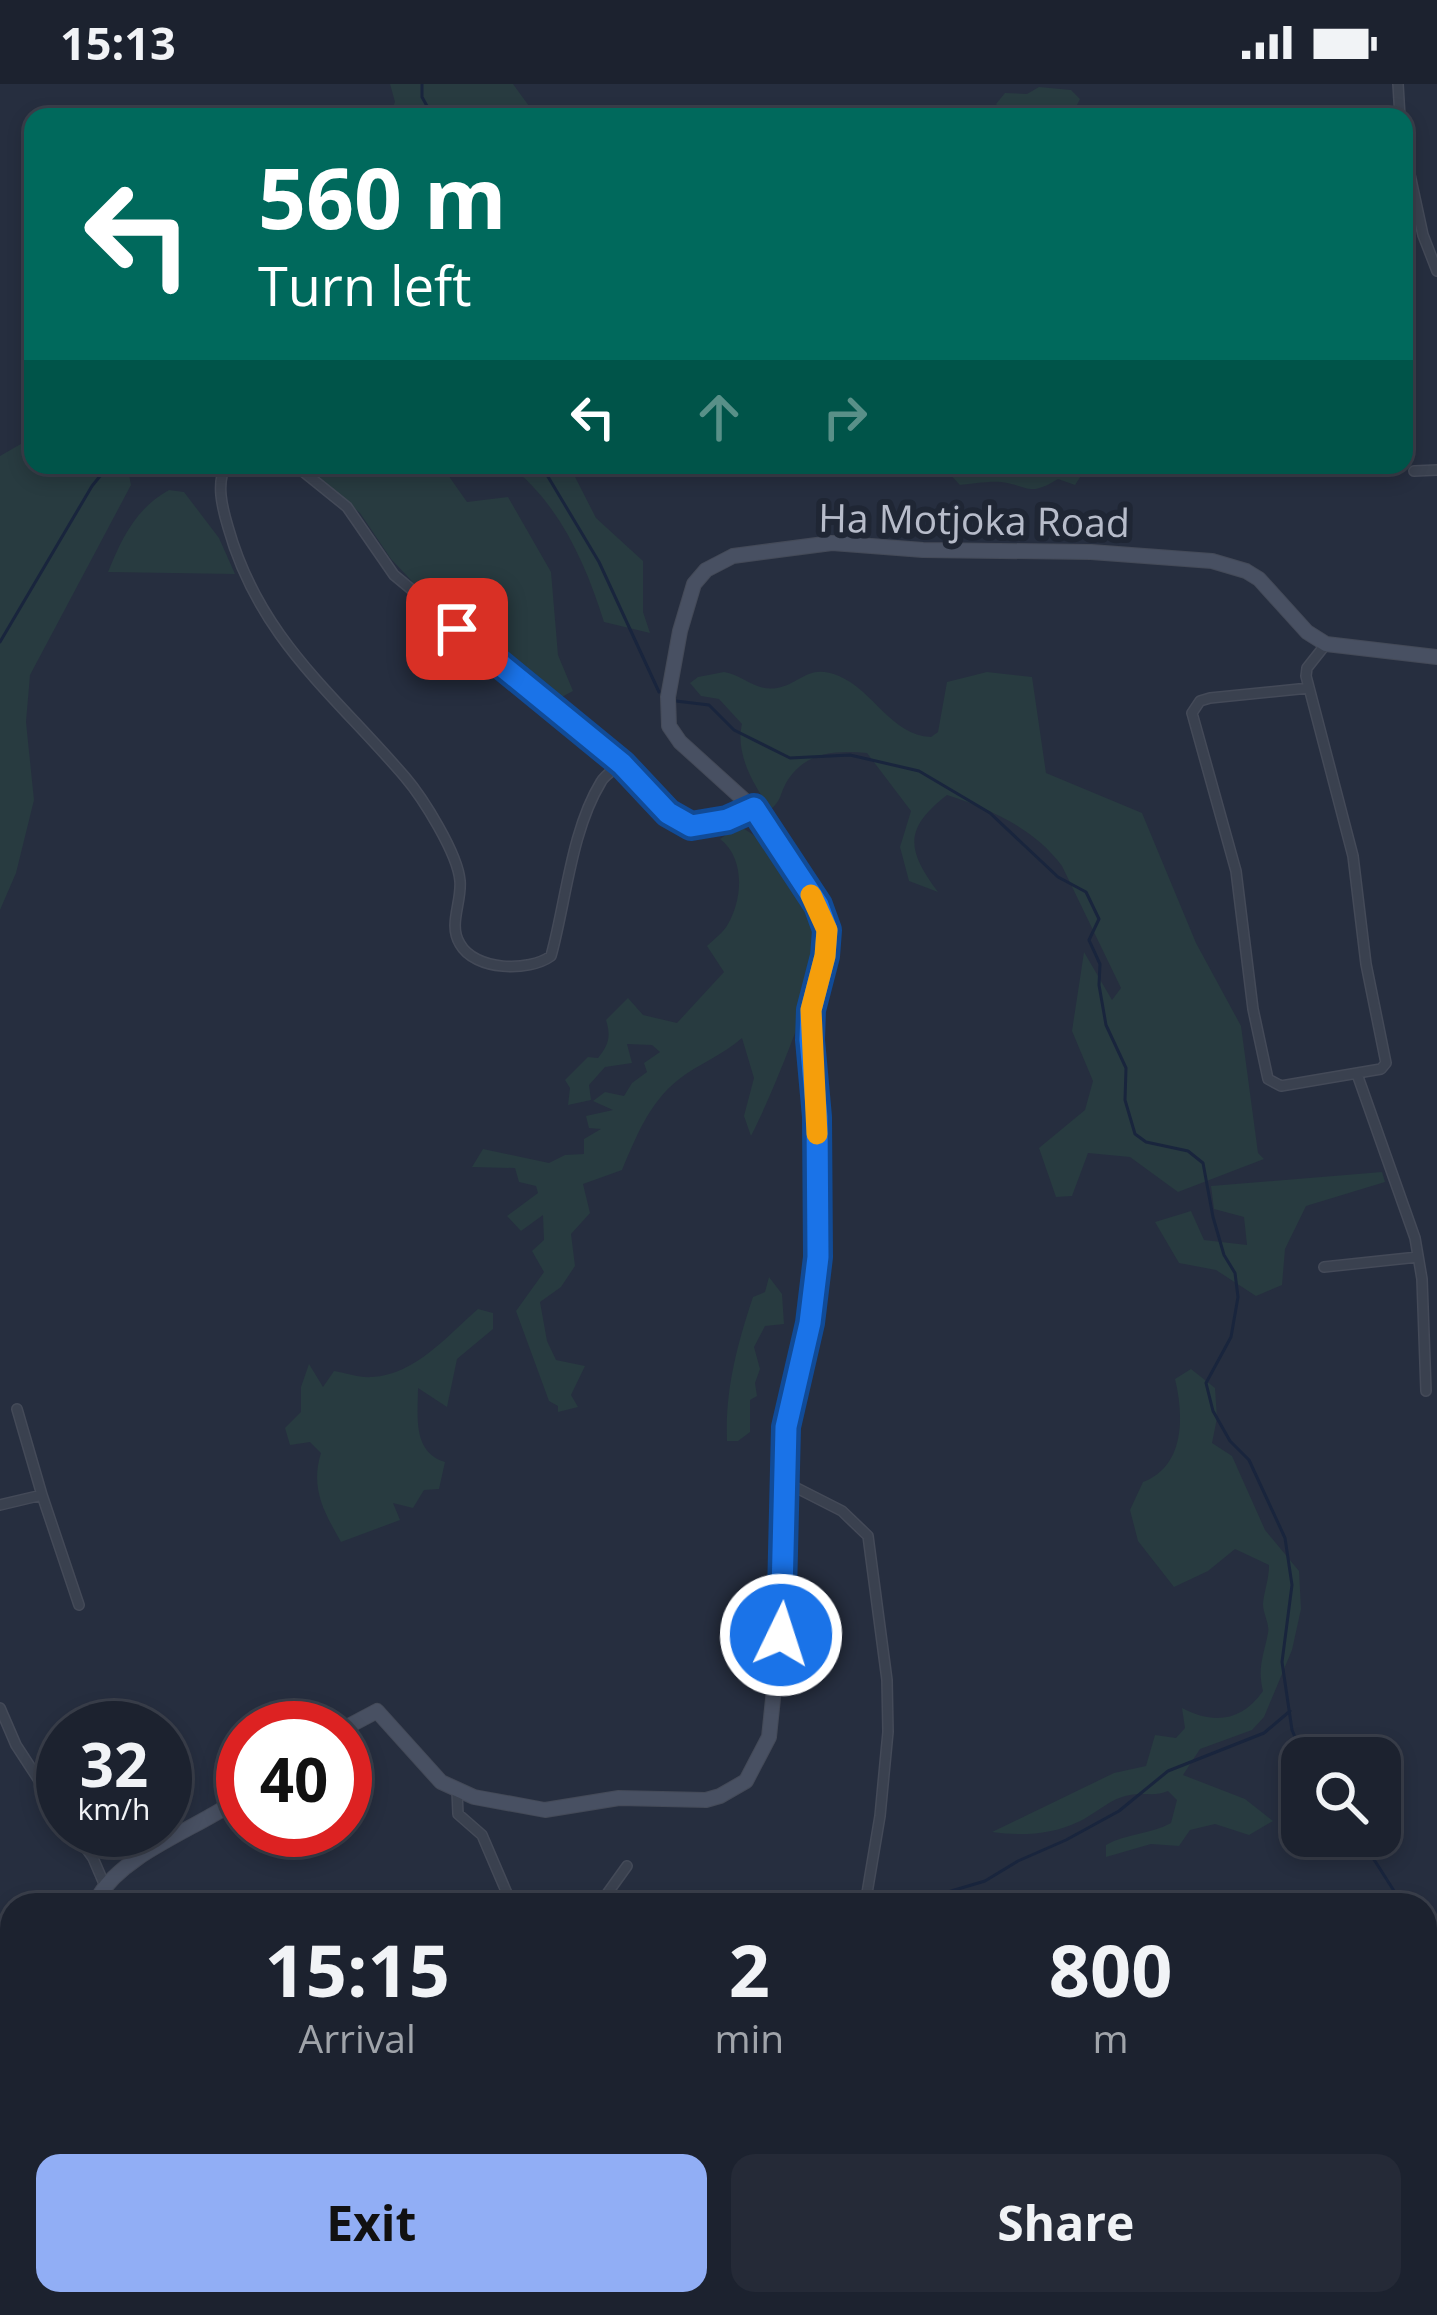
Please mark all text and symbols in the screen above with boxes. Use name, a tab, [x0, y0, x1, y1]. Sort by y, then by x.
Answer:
text: 15:13	[60, 12, 176, 73]
text: 560 m	[258, 139, 506, 254]
icon: left	[60, 156, 216, 312]
text: Turn left	[258, 248, 471, 322]
icon: left	[560, 384, 626, 450]
icon: ahead	[686, 384, 752, 450]
icon: right	[812, 384, 878, 450]
street label: Ha Motjoka Road	[818, 490, 1130, 548]
pin	[406, 578, 508, 680]
icon: arrive	[424, 596, 490, 662]
position arrow	[718, 1572, 844, 1698]
speed limit sign: 40	[216, 1701, 372, 1857]
text: 32	[80, 1723, 148, 1805]
map controls	[1281, 1737, 1401, 1857]
button: search	[1281, 1737, 1401, 1857]
text: km/h	[78, 1788, 150, 1829]
text: 15:15	[265, 1920, 450, 2018]
text: 2	[729, 1920, 770, 2018]
text: 800	[1049, 1920, 1172, 2018]
text: Arrival	[299, 2011, 416, 2064]
text: min	[714, 2011, 784, 2064]
text: m	[1093, 2011, 1129, 2064]
button: Exit	[36, 2154, 707, 2292]
button: Share	[731, 2154, 1401, 2292]

